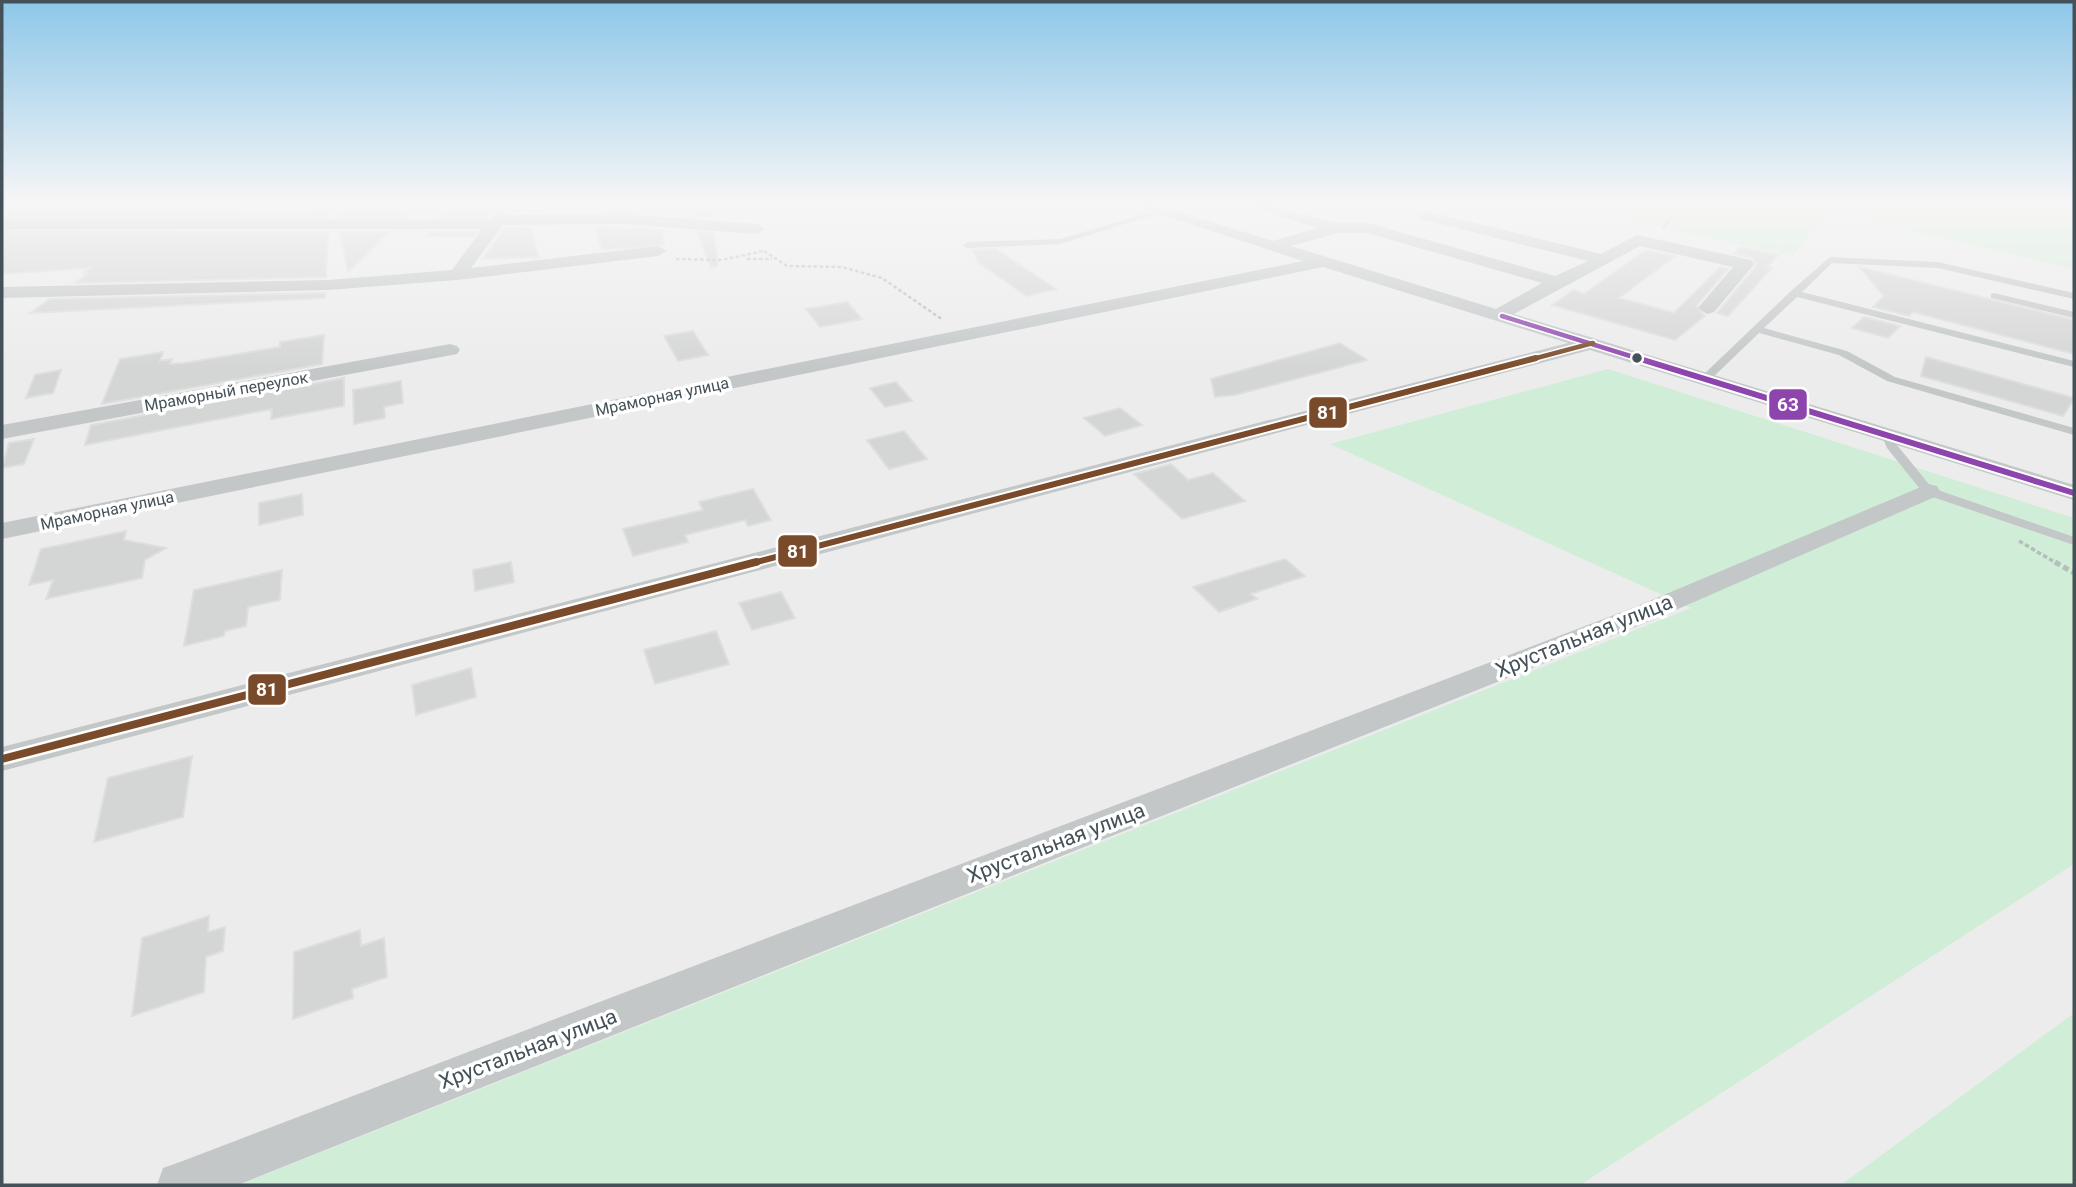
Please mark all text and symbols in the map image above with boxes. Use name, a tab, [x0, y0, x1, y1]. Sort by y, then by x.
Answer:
unlabelled marker	[1630, 351, 1644, 365]
street label: Мраморный переулок	[143, 368, 310, 415]
street label: Мраморная улица	[594, 373, 731, 420]
line badge: 63	[1768, 388, 1808, 421]
text: 63	[1777, 393, 1799, 416]
line badge: 81	[1308, 396, 1348, 429]
text: 81	[1317, 401, 1339, 424]
street label: Мраморная улица	[39, 487, 176, 534]
line badge: 81	[777, 534, 818, 568]
text: 81	[787, 540, 809, 563]
street label: Хрустальная улица	[1492, 590, 1676, 682]
line badge: 81	[247, 673, 287, 706]
text: 81	[256, 678, 278, 701]
street label: Хрустальная улица	[964, 798, 1148, 888]
street label: Хрустальная улица	[436, 1004, 620, 1094]

